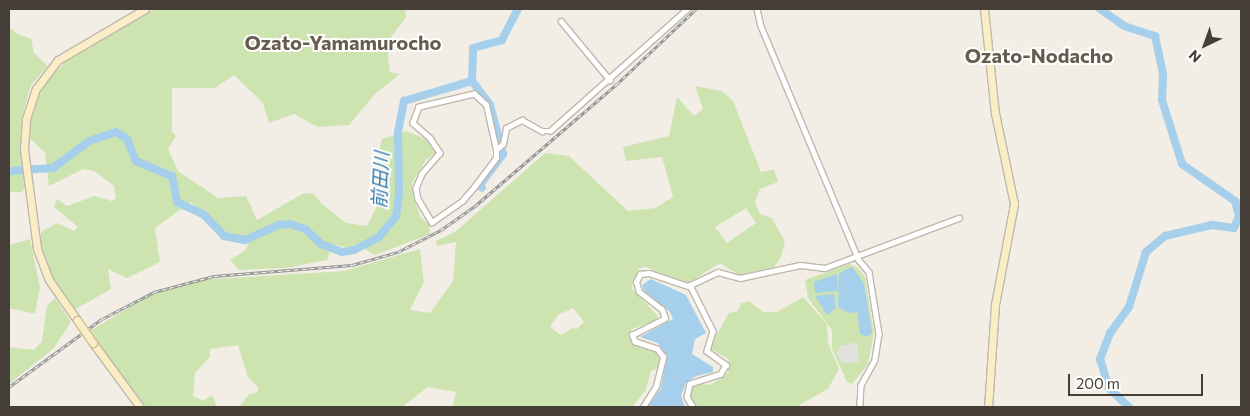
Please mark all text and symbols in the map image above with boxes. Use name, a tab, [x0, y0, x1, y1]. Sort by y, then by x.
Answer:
north arrow	[1180, 20, 1230, 70]
district label: Ozato-Yamamurocho	[245, 30, 441, 54]
district label: Ozato-Nodacho	[965, 43, 1113, 67]
text: N	[1185, 47, 1204, 66]
water label: 前田川	[367, 151, 393, 209]
scale bar	[1070, 364, 1205, 396]
text: 200 m	[1076, 374, 1120, 392]

